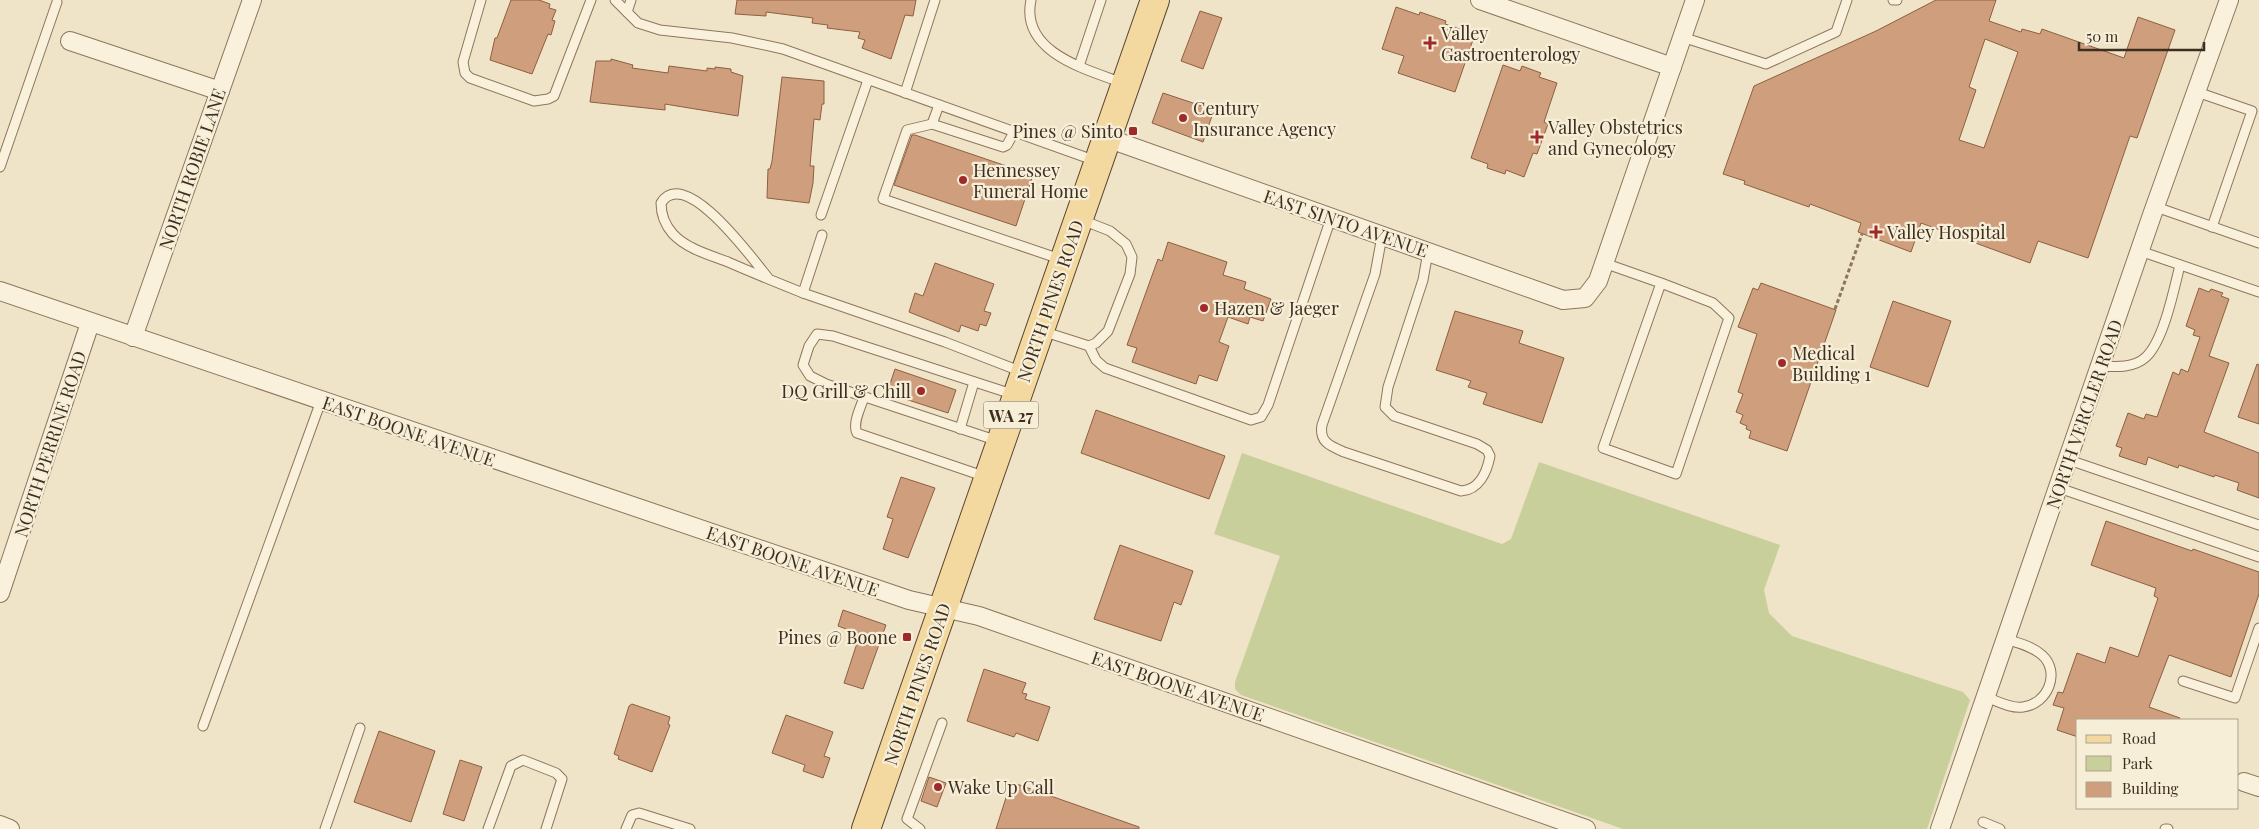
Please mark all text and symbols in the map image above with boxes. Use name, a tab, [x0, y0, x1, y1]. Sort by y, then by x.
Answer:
scale bar	[2079, 20, 2204, 52]
place label: Valley Gastroenterology	[1440, 21, 1580, 66]
text: 50 m	[2086, 26, 2119, 46]
marker: Valley Gastroenterology	[1423, 36, 1437, 50]
street label: NORTH ROBIE LANE	[153, 85, 231, 253]
place label: Century Insurance Agency	[1193, 96, 1336, 141]
marker: Century Insurance Agency	[1177, 112, 1189, 124]
place label: Valley Obstetrics and Gynecology	[1547, 115, 1683, 160]
place label: Pines @ Sinto	[1013, 119, 1123, 143]
marker: Pines @ Sinto	[1127, 125, 1139, 137]
marker: Valley Obstetrics and Gynecology	[1530, 130, 1544, 144]
place label: Hennessey Funeral Home	[973, 158, 1088, 203]
marker: Hennessey Funeral Home	[957, 174, 969, 186]
street label: EAST SINTO AVENUE	[1260, 184, 1432, 262]
street label: NORTH PINES ROAD	[1011, 217, 1089, 385]
place label: Valley Hospital	[1886, 220, 2006, 244]
marker: Valley Hospital	[1869, 225, 1883, 239]
place label: Hazen & Jaeger	[1214, 296, 1339, 320]
marker: Hazen & Jaeger	[1198, 302, 1210, 314]
street label: NORTH VERCLER ROAD	[2040, 316, 2128, 512]
place label: Medical Building 1	[1792, 341, 1871, 386]
street label: NORTH PERRINE ROAD	[9, 348, 91, 540]
marker: Medical Building 1	[1776, 357, 1788, 369]
place label: DQ Grill & Chill	[781, 379, 911, 403]
marker: DQ Grill & Chill	[915, 385, 927, 397]
street label: EAST BOONE AVENUE	[319, 390, 499, 472]
road number: WA 27	[984, 402, 1038, 428]
street label: EAST BOONE AVENUE	[703, 520, 883, 602]
street label: NORTH PINES ROAD	[878, 600, 956, 768]
place label: Pines @ Boone	[778, 625, 897, 649]
marker: Pines @ Boone	[901, 631, 913, 643]
street label: EAST BOONE AVENUE	[1088, 645, 1268, 727]
legend	[2076, 719, 2239, 809]
text: Road	[2122, 728, 2156, 748]
text: Park	[2122, 753, 2154, 773]
place label: Wake Up Call	[947, 775, 1054, 799]
text: Building	[2122, 778, 2179, 798]
marker: Wake Up Call	[932, 781, 944, 793]

